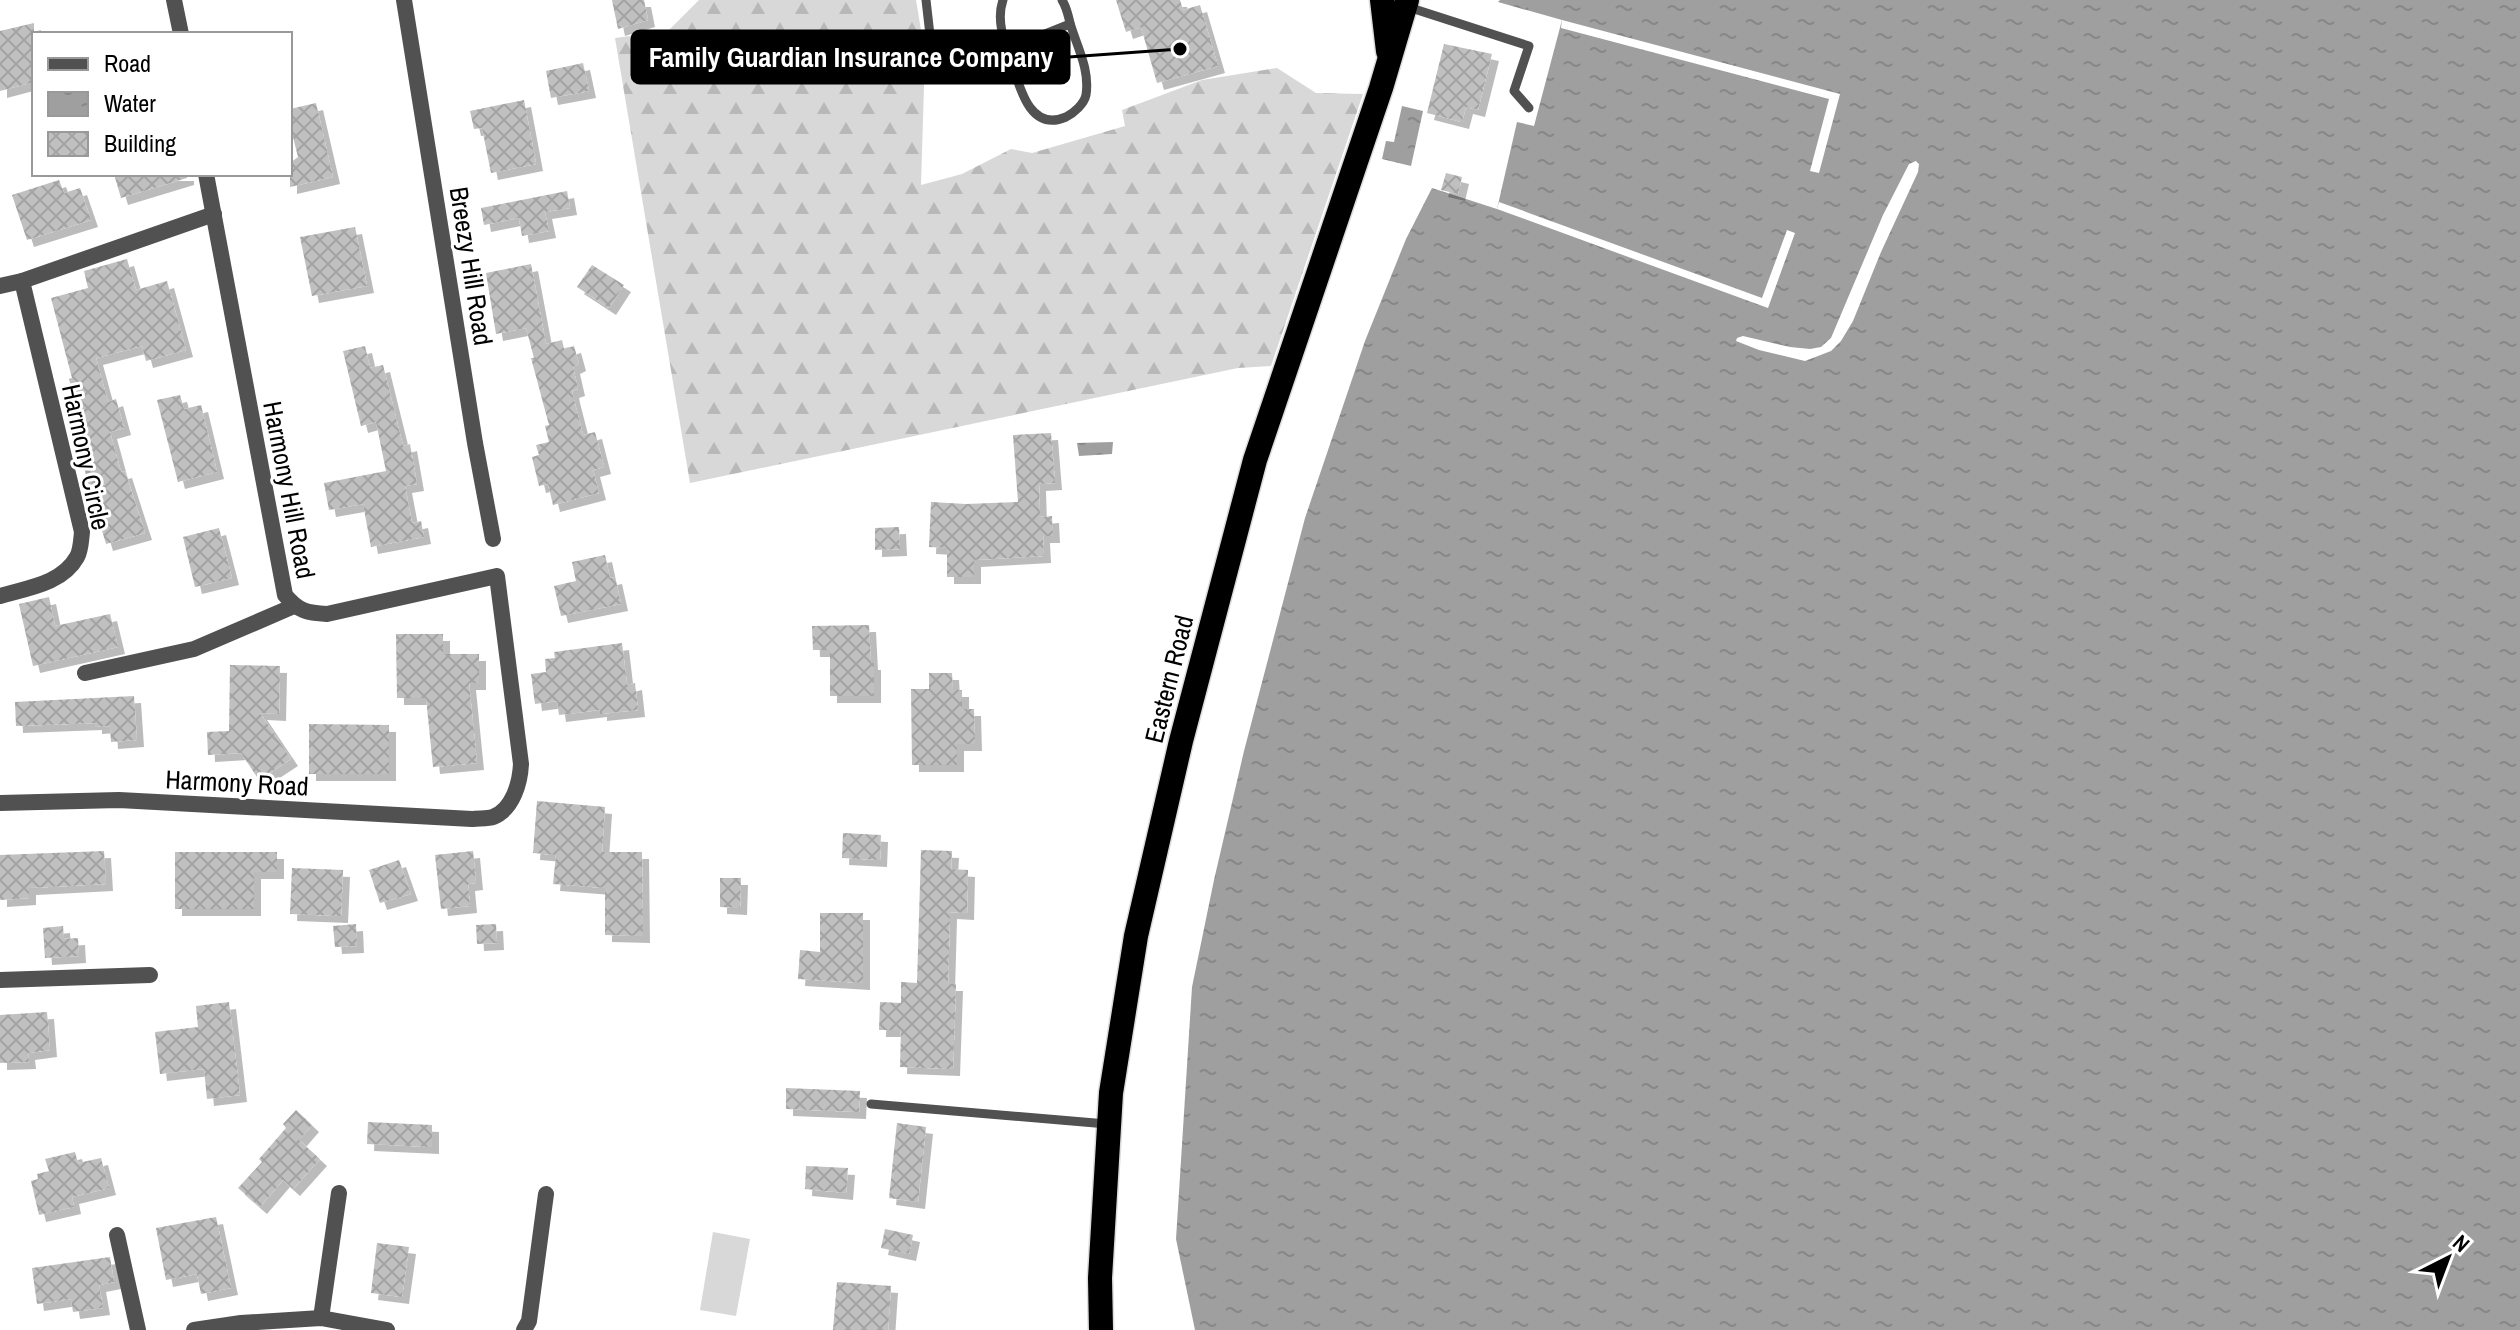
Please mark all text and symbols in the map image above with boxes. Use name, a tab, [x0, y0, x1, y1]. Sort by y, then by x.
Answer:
callout: Family Guardian Insurance Company	[632, 31, 1069, 83]
legend	[32, 32, 292, 176]
text: Family Guardian Insurance Company	[649, 38, 1054, 76]
text: Road	[104, 47, 151, 79]
text: Water	[104, 87, 156, 119]
text: Building	[104, 127, 176, 159]
street label: Breezy Hill Road	[442, 184, 501, 348]
street label: Harmony Circle	[54, 381, 119, 533]
street label: Harmony Hill Road	[255, 398, 324, 582]
street label: Eastern Road	[1136, 611, 1201, 746]
street label: Harmony Road	[165, 761, 310, 804]
north arrow	[2408, 1218, 2488, 1298]
text: N	[2447, 1228, 2476, 1259]

